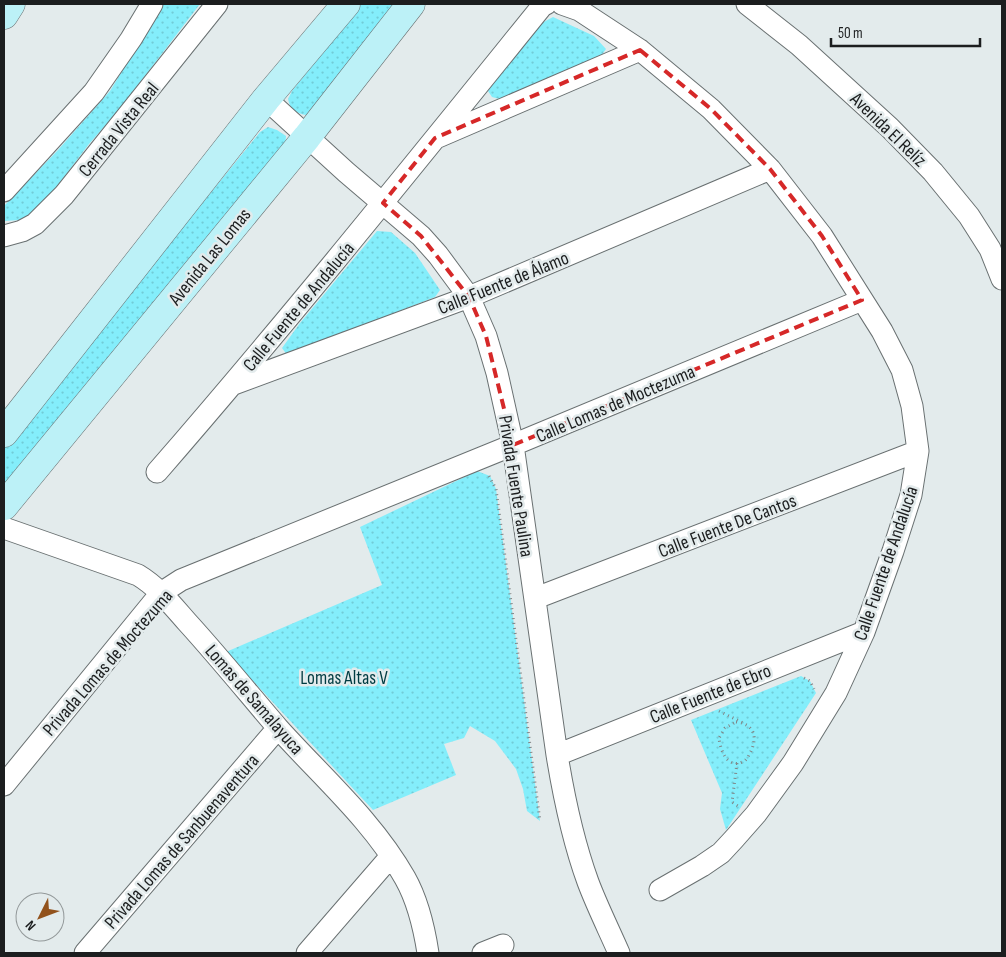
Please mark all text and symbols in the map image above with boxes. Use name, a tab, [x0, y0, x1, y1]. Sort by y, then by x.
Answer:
scale bar	[831, 15, 980, 47]
text: 50 m	[838, 24, 863, 43]
street label: Cerrada Vista Real	[74, 78, 164, 182]
street label: Avenida El Relíz	[844, 87, 931, 172]
street label: Avenida Las Lomas	[163, 204, 256, 311]
street label: Calle Fuente de Andalucía	[238, 238, 360, 376]
street label: Calle Fuente de Álamo	[435, 247, 572, 320]
street label: Calle Lomas de Moctezuma	[532, 360, 699, 448]
street label: Privada Fuente Paulina	[493, 414, 538, 559]
street label: Calle Fuente de Andalucía	[849, 483, 924, 644]
street label: Calle Fuente De Cantos	[655, 489, 800, 563]
street label: Privada Lomas de Moctezuma	[38, 585, 178, 741]
street label: Lomas de Samalayuca	[200, 640, 308, 760]
street label: Calle Fuente de Ebro	[647, 660, 774, 729]
park label: Lomas Altas V	[300, 667, 388, 690]
street label: Privada Lomas de Sanbuenaventura	[100, 750, 264, 934]
north arrow	[15, 892, 65, 942]
text: N	[22, 917, 40, 934]

